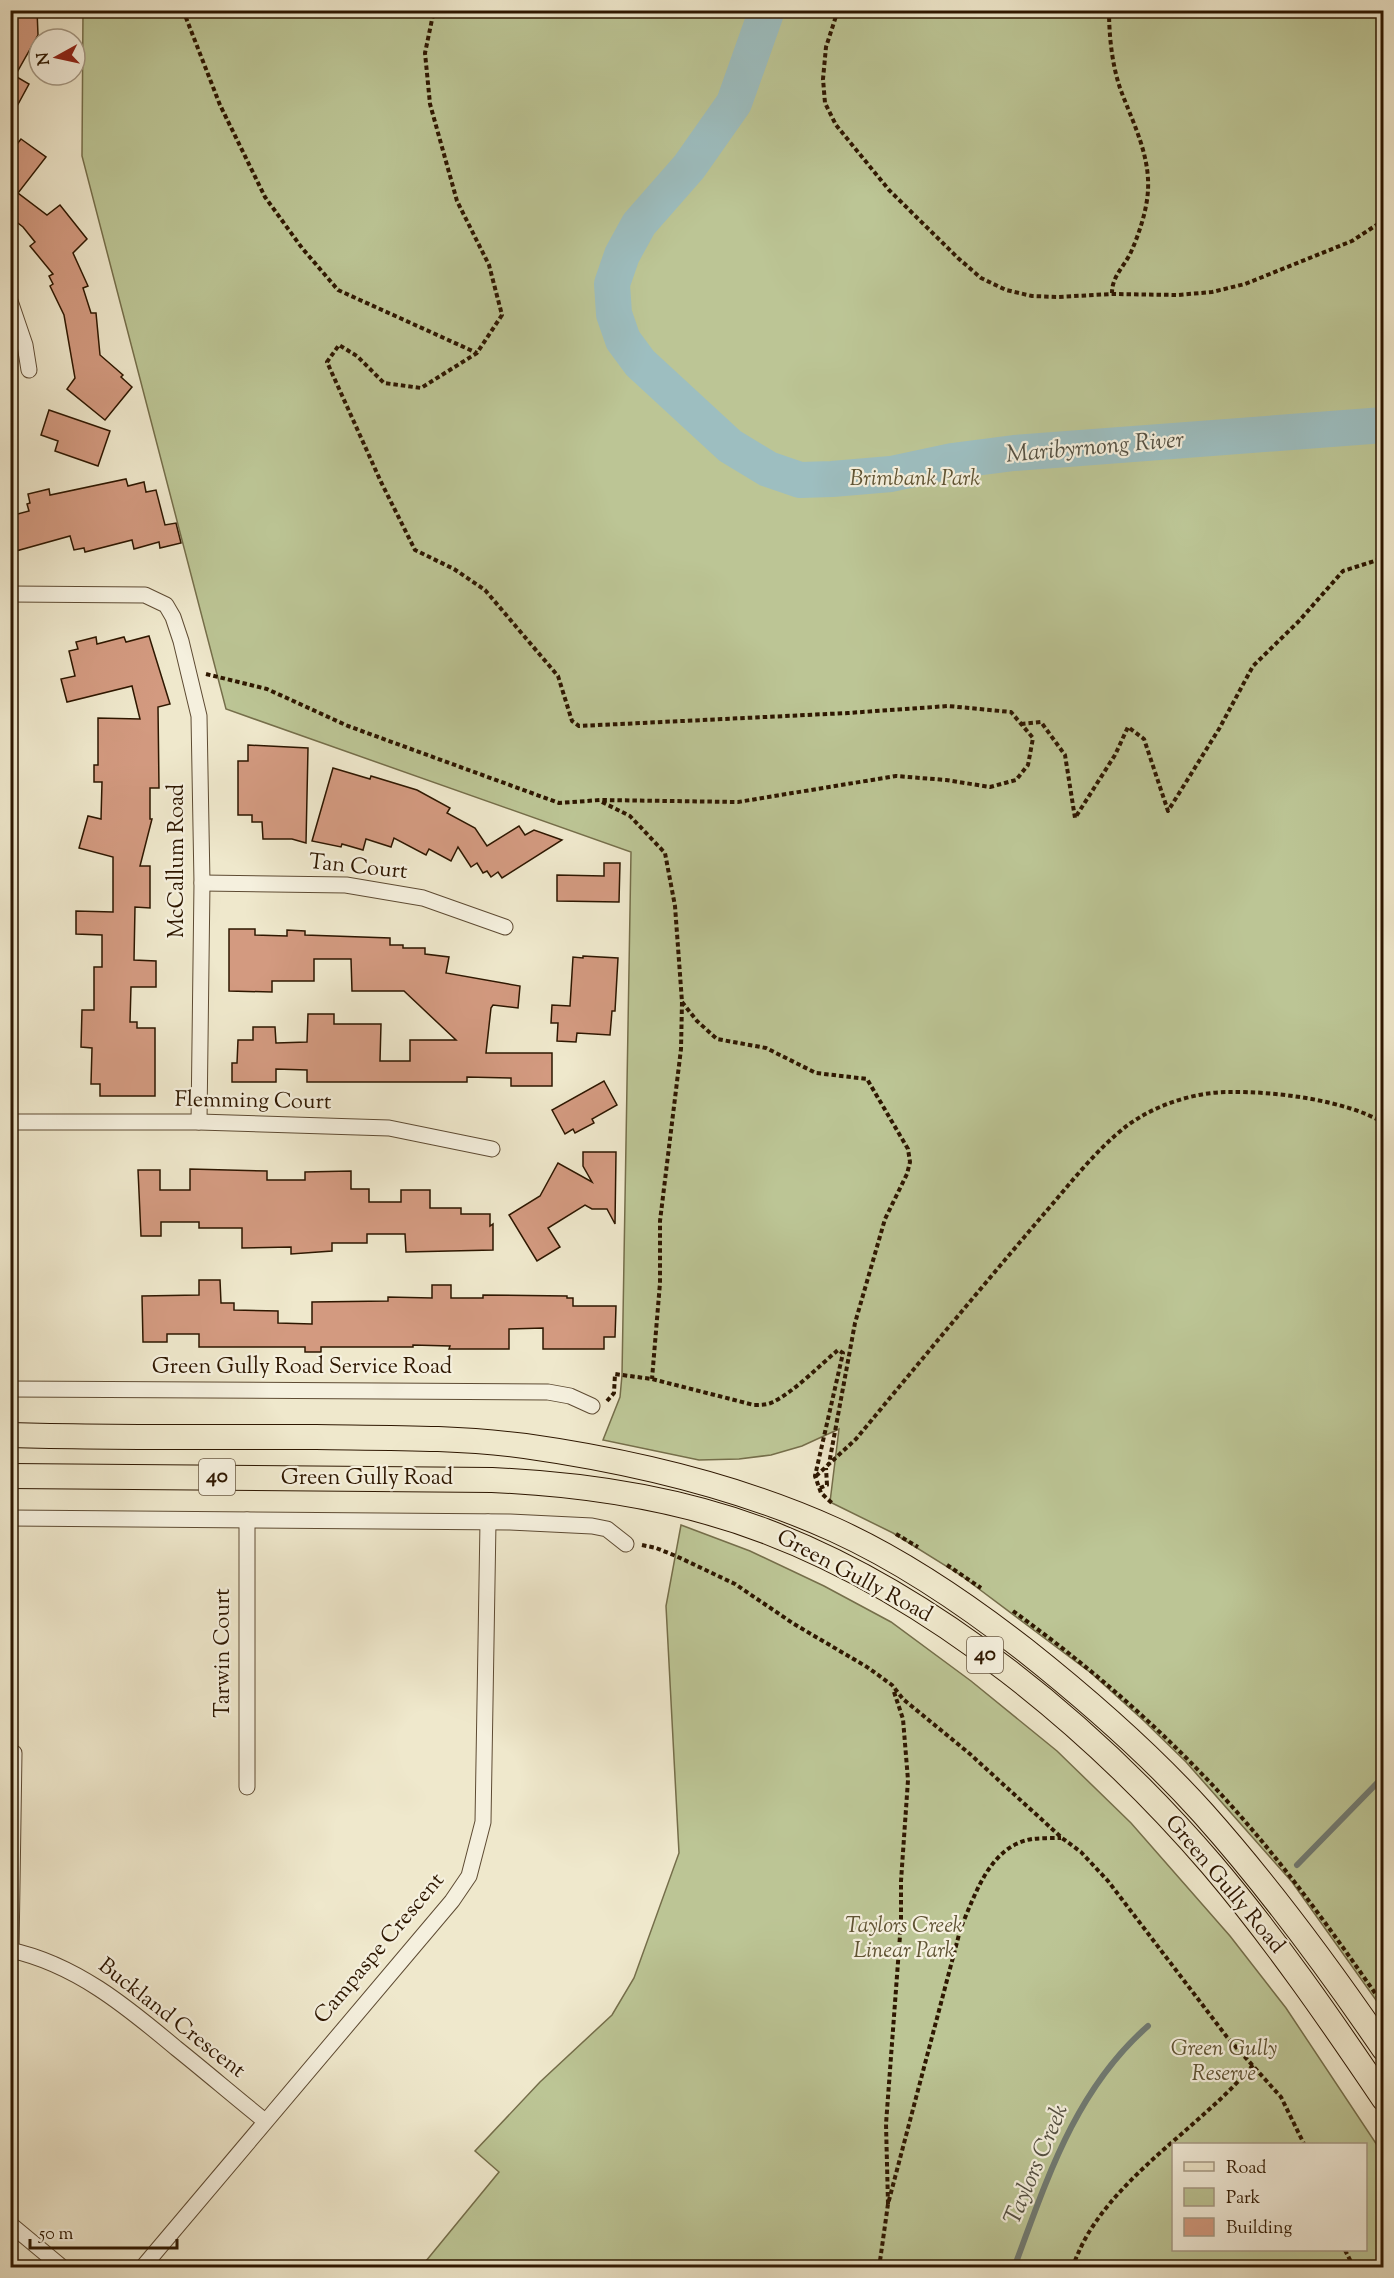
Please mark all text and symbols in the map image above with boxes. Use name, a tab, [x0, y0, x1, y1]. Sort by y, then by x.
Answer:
north arrow	[27, 27, 87, 87]
text: N	[32, 51, 57, 67]
water label: Maribyrnong River	[1004, 423, 1186, 473]
park label: Brimbank Park	[850, 464, 980, 496]
street label: McCallum Road	[162, 784, 194, 938]
street label: Tan Court	[307, 847, 409, 889]
street label: Flemming Court	[174, 1085, 332, 1119]
street label: Green Gully Road Service Road	[152, 1352, 452, 1384]
road number: 40	[199, 1459, 235, 1495]
street label: Green Gully Road	[281, 1463, 453, 1495]
street label: Green Gully Road	[770, 1522, 938, 1632]
street label: Tarwin Court	[208, 1588, 240, 1718]
road number: 40	[967, 1637, 1003, 1673]
street label: Green Gully Road	[1156, 1809, 1292, 1961]
street label: Campaspe Crescent	[307, 1866, 453, 2032]
park label: Taylors Creek Linear Park	[845, 1911, 963, 1968]
street label: Buckland Crescent	[90, 1951, 252, 2087]
park label: Green Gully Reserve	[1171, 2034, 1277, 2091]
water label: Taylors Creek	[996, 2099, 1078, 2231]
legend	[1172, 2143, 1367, 2251]
text: Road	[1226, 2156, 1266, 2182]
text: Park	[1226, 2186, 1261, 2212]
scale bar	[30, 2212, 177, 2250]
text: Building	[1226, 2216, 1292, 2242]
text: 50 m	[38, 2222, 74, 2248]

